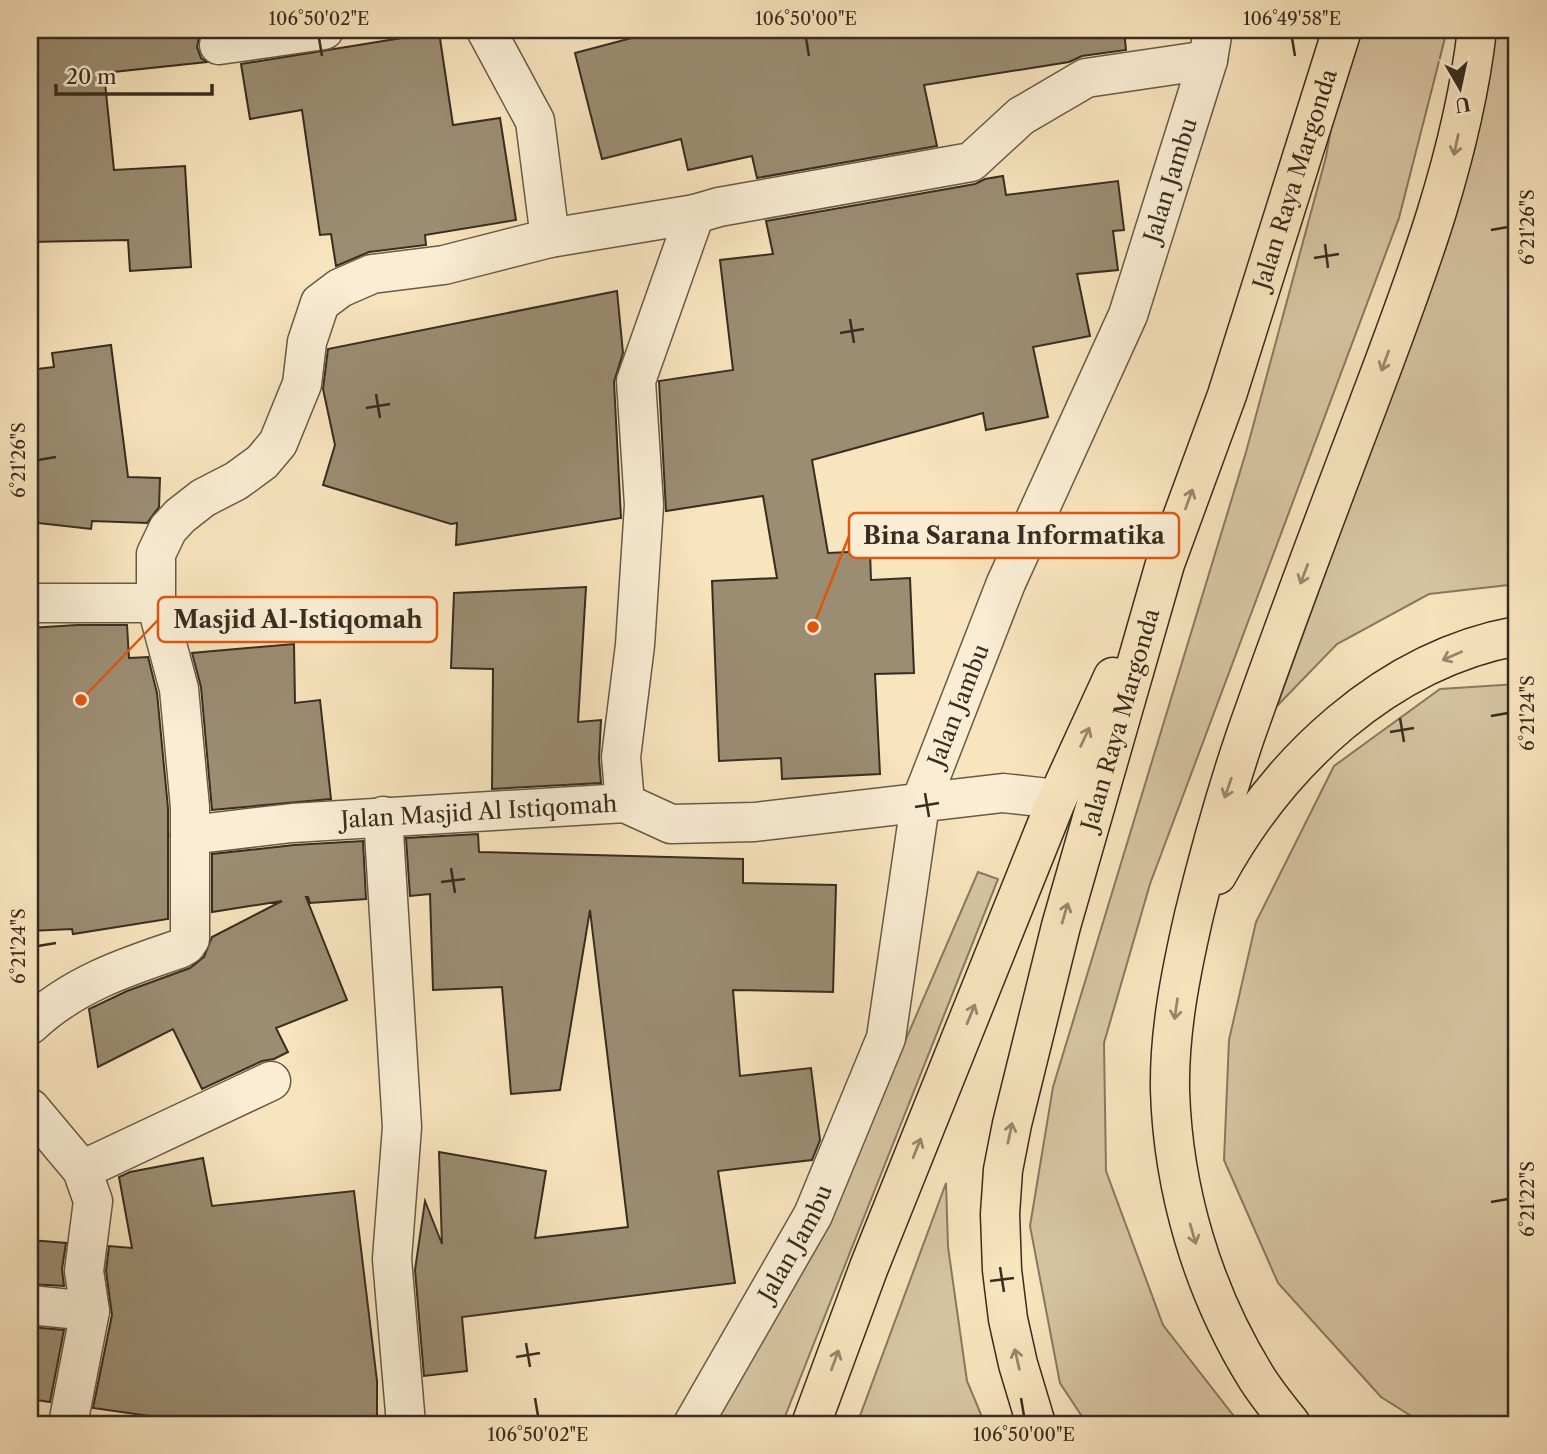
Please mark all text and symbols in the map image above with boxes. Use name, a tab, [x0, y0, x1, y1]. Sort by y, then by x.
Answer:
text: 106°50'02"E	[268, 8, 370, 30]
text: 106°50'00"E	[755, 8, 857, 30]
text: 106°49'58"E	[1243, 8, 1341, 30]
scale bar	[56, 52, 212, 96]
north arrow	[1424, 52, 1494, 122]
text: 20 m	[66, 64, 117, 89]
street label: Jalan Raya Margonda	[1246, 65, 1343, 296]
text: U	[1453, 92, 1472, 117]
street label: Jalan Jambu	[1137, 114, 1203, 249]
one-way arrow	[1448, 133, 1462, 156]
text: 6°21'26"S	[1517, 189, 1539, 265]
one-way arrow	[1377, 349, 1390, 371]
text: 6°21'26"S	[8, 422, 30, 498]
one-way arrow	[1183, 489, 1196, 511]
callout: Bina Sarana Informatika	[849, 513, 1179, 558]
text: Bina Sarana Informatika	[863, 521, 1166, 550]
one-way arrow	[1297, 562, 1310, 584]
callout: Masjid Al-Istiqomah	[158, 597, 437, 642]
street label: Jalan Raya Margonda	[1074, 604, 1166, 837]
text: Masjid Al-Istiqomah	[173, 605, 423, 634]
street label: Jalan Jambu	[921, 640, 995, 773]
one-way arrow	[1442, 650, 1463, 663]
text: 6°21'24"S	[1517, 675, 1539, 751]
one-way arrow	[1080, 726, 1093, 747]
one-way arrow	[1221, 777, 1234, 799]
street label: Jalan Masjid Al Istiqomah	[337, 789, 618, 834]
one-way arrow	[1059, 902, 1072, 925]
text: 6°21'24"S	[8, 908, 30, 984]
one-way arrow	[1170, 997, 1183, 1019]
one-way arrow	[966, 1004, 979, 1026]
one-way arrow	[1004, 1122, 1018, 1145]
one-way arrow	[912, 1138, 925, 1160]
text: 6°21'22"S	[1517, 1161, 1539, 1237]
street label: Jalan Jambu	[751, 1181, 838, 1309]
one-way arrow	[1187, 1222, 1200, 1244]
one-way arrow	[1010, 1348, 1023, 1371]
one-way arrow	[829, 1350, 842, 1372]
text: 106°50'02"E	[487, 1424, 589, 1446]
text: 106°50'00"E	[973, 1424, 1075, 1446]

